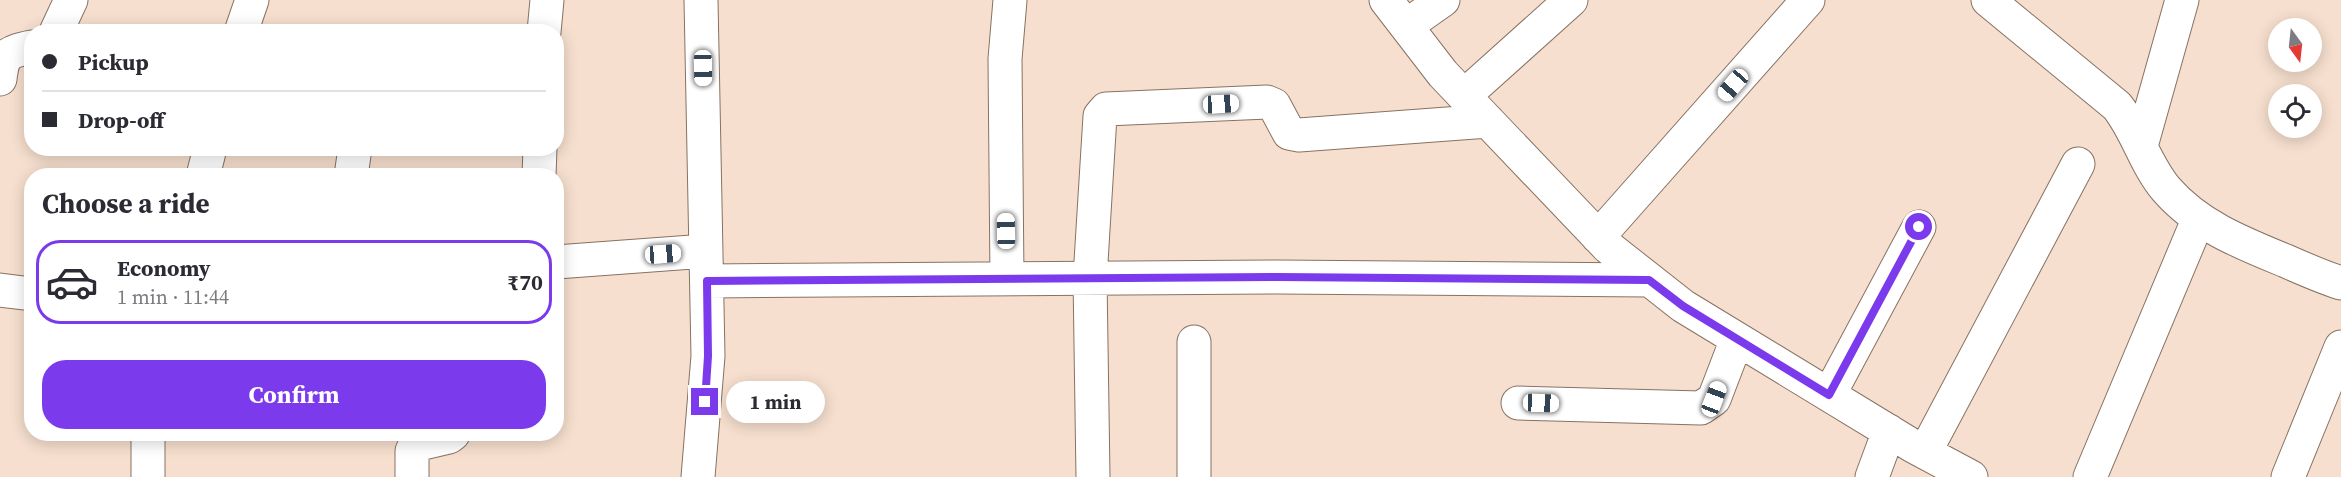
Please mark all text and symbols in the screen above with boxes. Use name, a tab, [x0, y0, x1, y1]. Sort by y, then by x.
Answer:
north arrow	[2268, 18, 2322, 72]
map controls	[2268, 18, 2322, 138]
text: Pickup	[78, 47, 149, 77]
car	[694, 50, 712, 86]
car	[1714, 66, 1752, 104]
button: locate	[2268, 84, 2322, 138]
car	[1203, 94, 1239, 114]
text: Drop-off	[78, 105, 164, 135]
text: Choose a ride	[42, 185, 210, 222]
car	[997, 213, 1015, 249]
route start	[1905, 213, 1932, 240]
car	[644, 244, 682, 264]
text: Economy	[117, 253, 211, 283]
icon: car	[45, 255, 99, 309]
text: ₹70	[507, 267, 543, 297]
text: 1 min · 11:44	[117, 283, 229, 311]
button: Confirm	[42, 360, 546, 429]
car	[1699, 379, 1729, 419]
callout: 1 min	[726, 381, 825, 423]
route end	[691, 388, 718, 415]
text: 1 min	[750, 388, 801, 416]
car	[1523, 393, 1559, 413]

